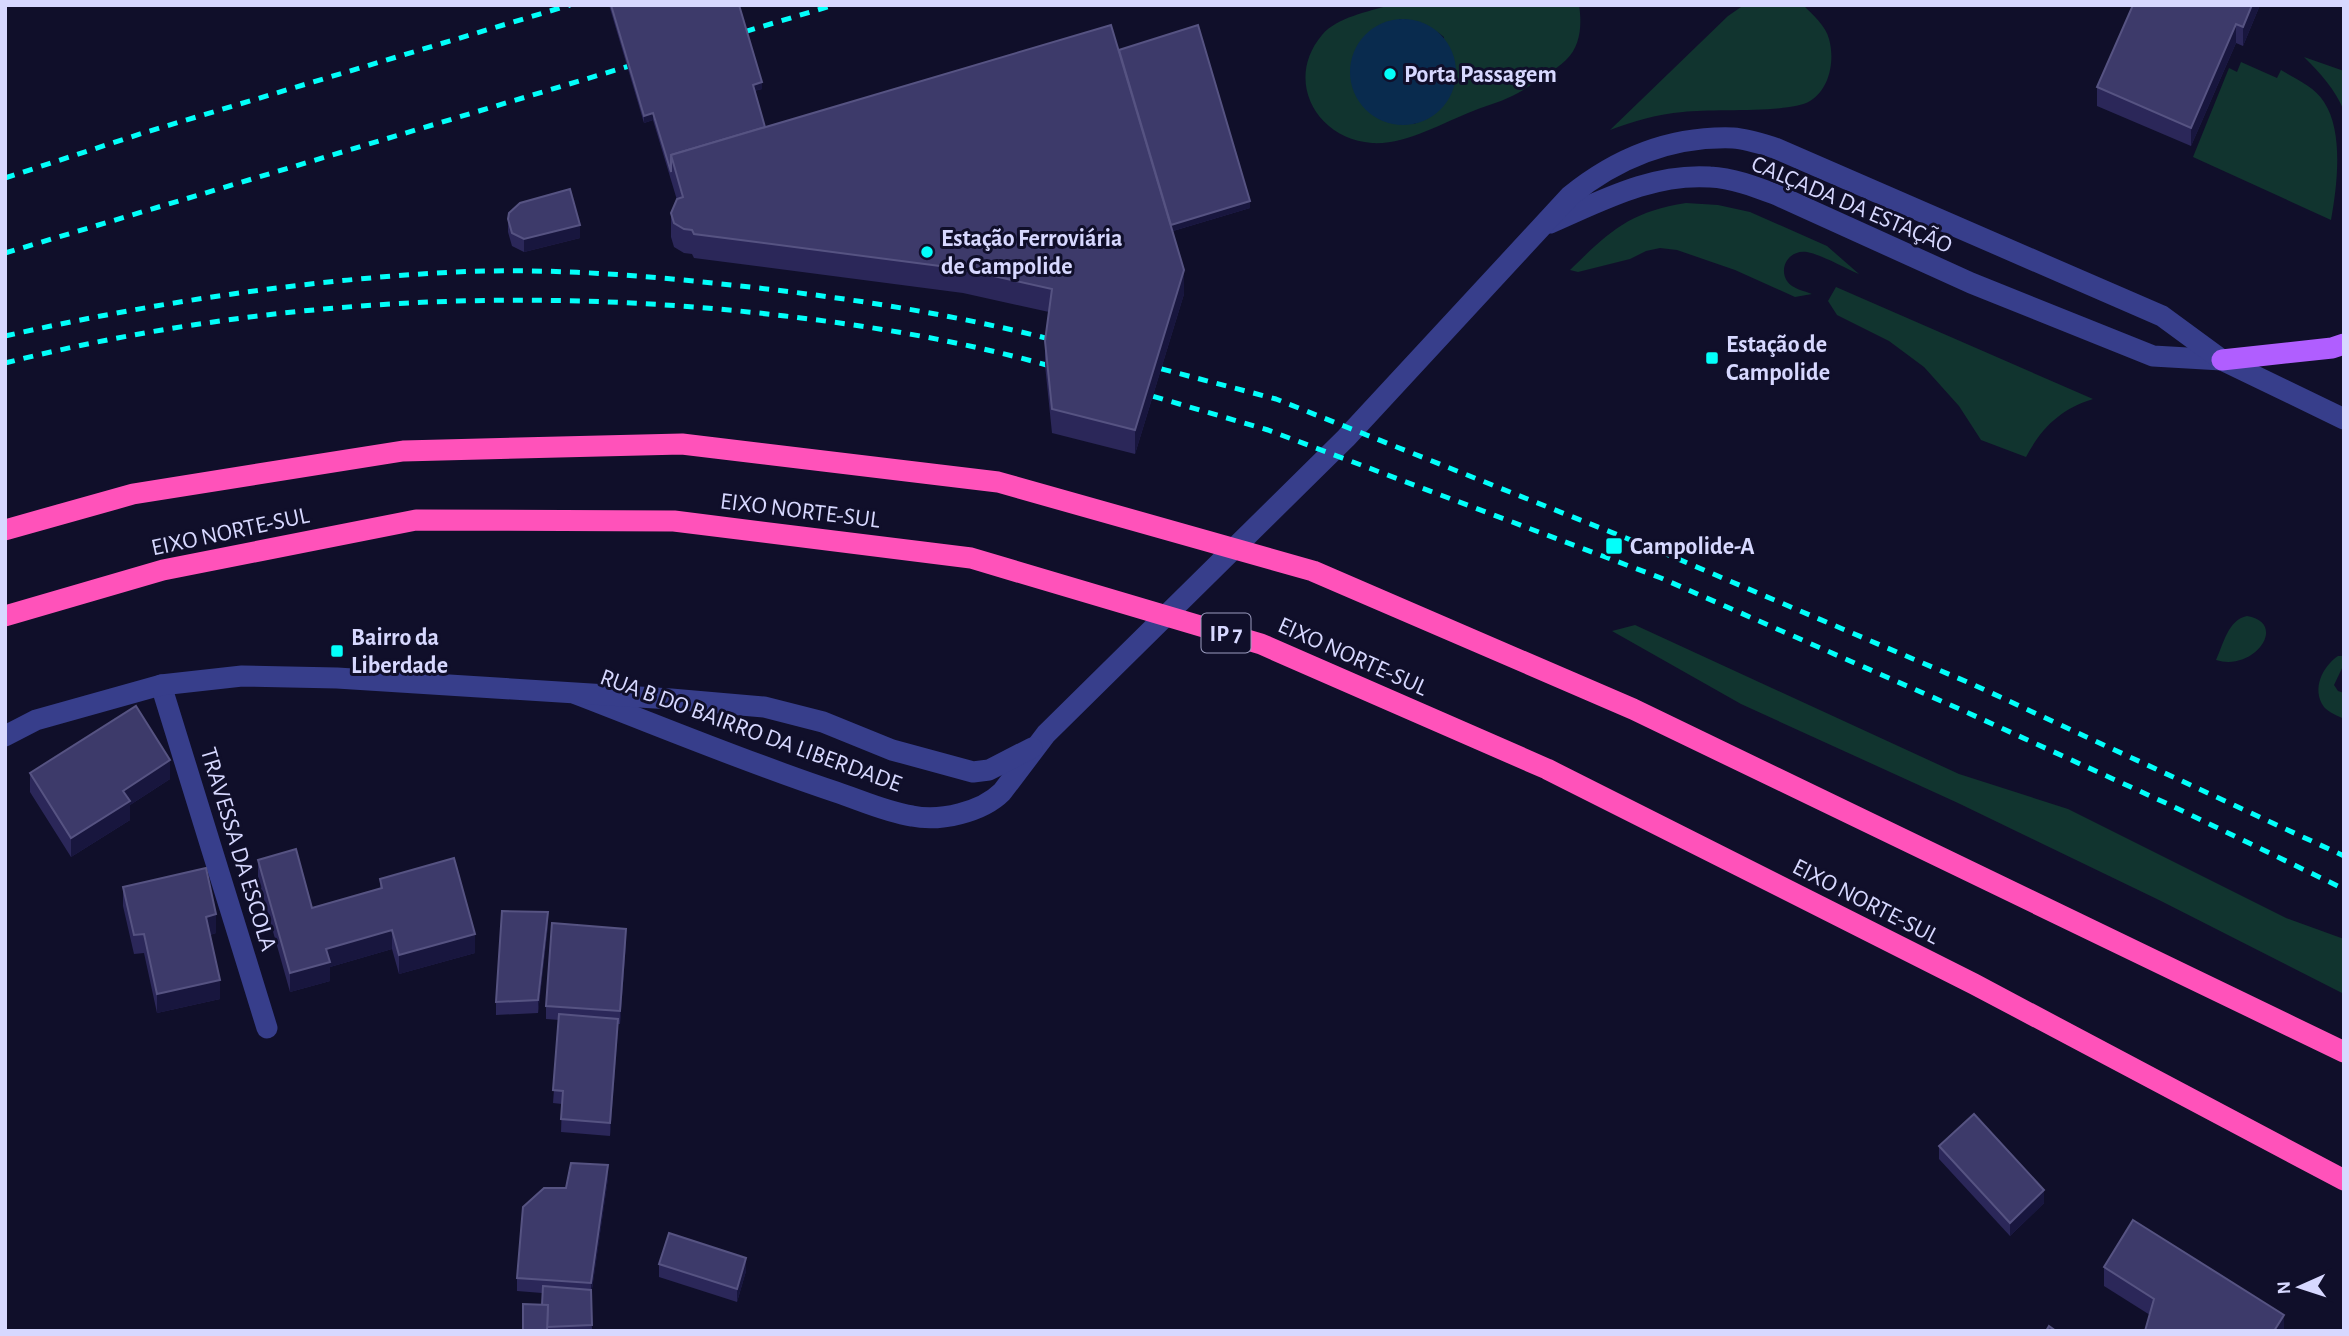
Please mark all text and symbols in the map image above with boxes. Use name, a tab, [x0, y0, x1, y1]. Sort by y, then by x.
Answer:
place label: Porta Passagem	[1404, 63, 1557, 87]
marker: Porta Passagem	[1382, 66, 1398, 82]
street label: CALÇADA DA ESTAÇÃO	[1748, 150, 1956, 258]
place label: Estação Ferroviária de Campolide	[941, 227, 1123, 279]
marker: Estação Ferroviária de Campolide	[919, 244, 935, 260]
place label: Estação de Campolide	[1726, 333, 1830, 385]
marker: Estação de Campolide	[1704, 350, 1720, 366]
street label: EIXO NORTE-SUL	[719, 489, 881, 533]
street label: EIXO NORTE-SUL	[149, 504, 311, 560]
place label: Campolide-A	[1630, 535, 1755, 559]
marker: Campolide-A	[1604, 536, 1624, 556]
street label: EIXO NORTE-SUL	[1274, 613, 1431, 701]
road number: IP 7	[1202, 614, 1250, 652]
place label: Bairro da Liberdade	[351, 626, 448, 678]
marker: Bairro da Liberdade	[329, 643, 345, 659]
street label: RUA B DO BAIRRO DA LIBERDADE	[597, 665, 905, 797]
street label: TRAVESSA DA ESCOLA	[196, 745, 280, 954]
street label: EIXO NORTE-SUL	[1788, 855, 1943, 949]
north arrow	[2265, 1252, 2335, 1322]
text: N	[2275, 1281, 2294, 1295]

